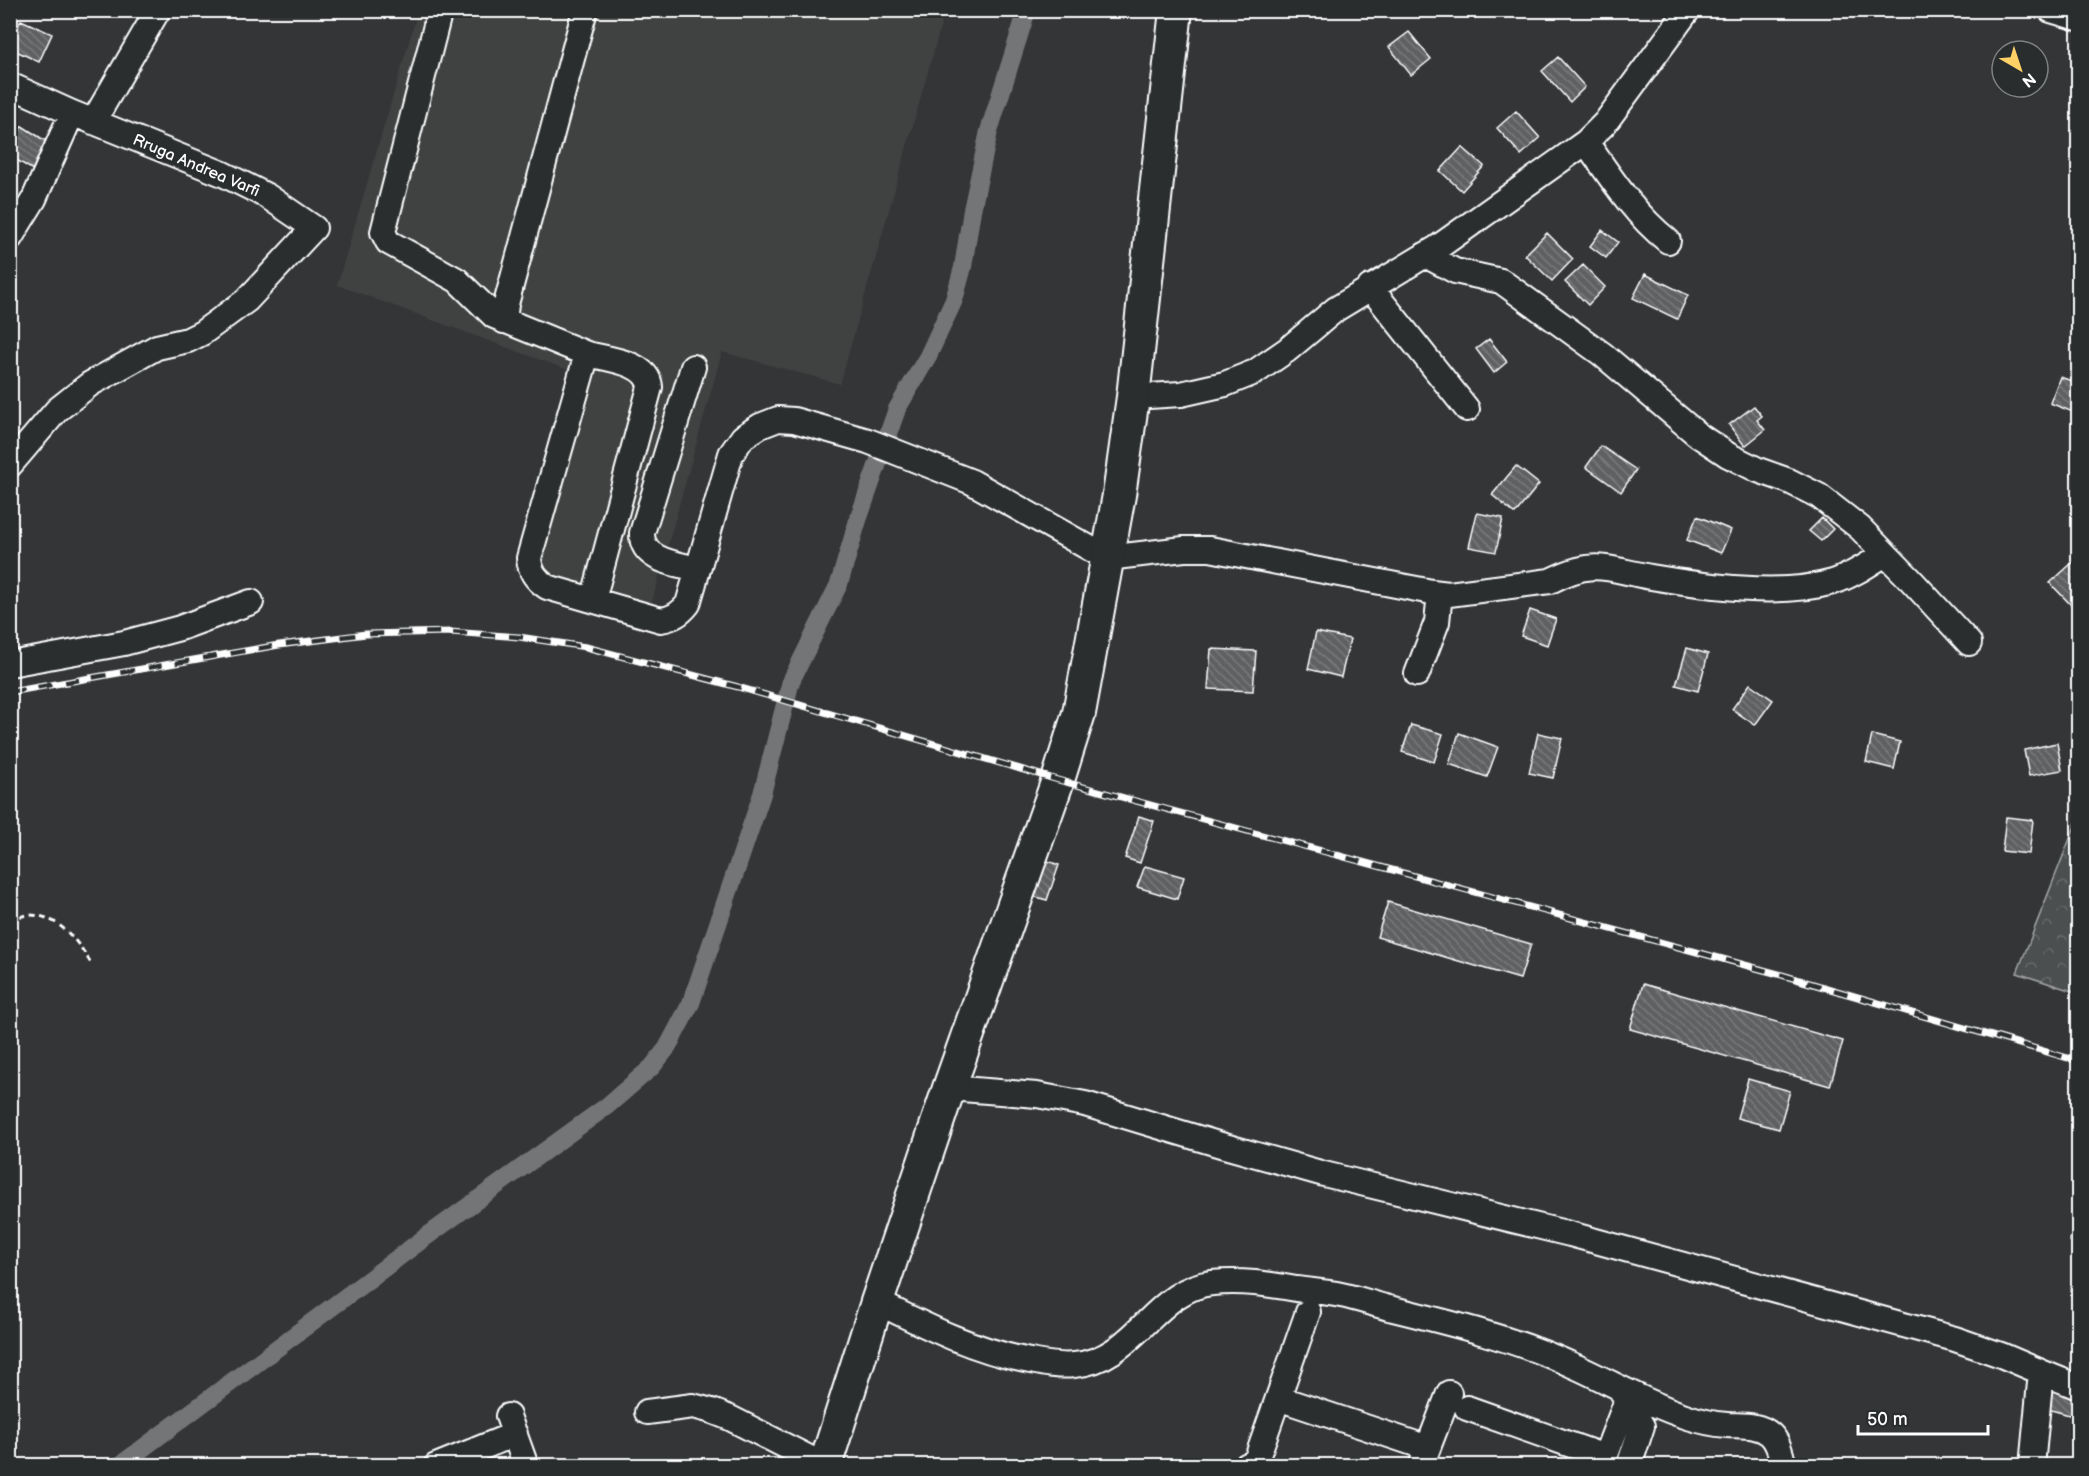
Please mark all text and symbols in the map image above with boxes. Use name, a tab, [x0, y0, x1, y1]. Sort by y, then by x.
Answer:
north arrow	[1990, 39, 2050, 99]
text: N	[2018, 68, 2039, 91]
street label: Rruga Andrea Varfi	[130, 131, 262, 201]
scale bar	[1858, 1398, 1988, 1436]
text: 50 m	[1867, 1409, 1908, 1430]

